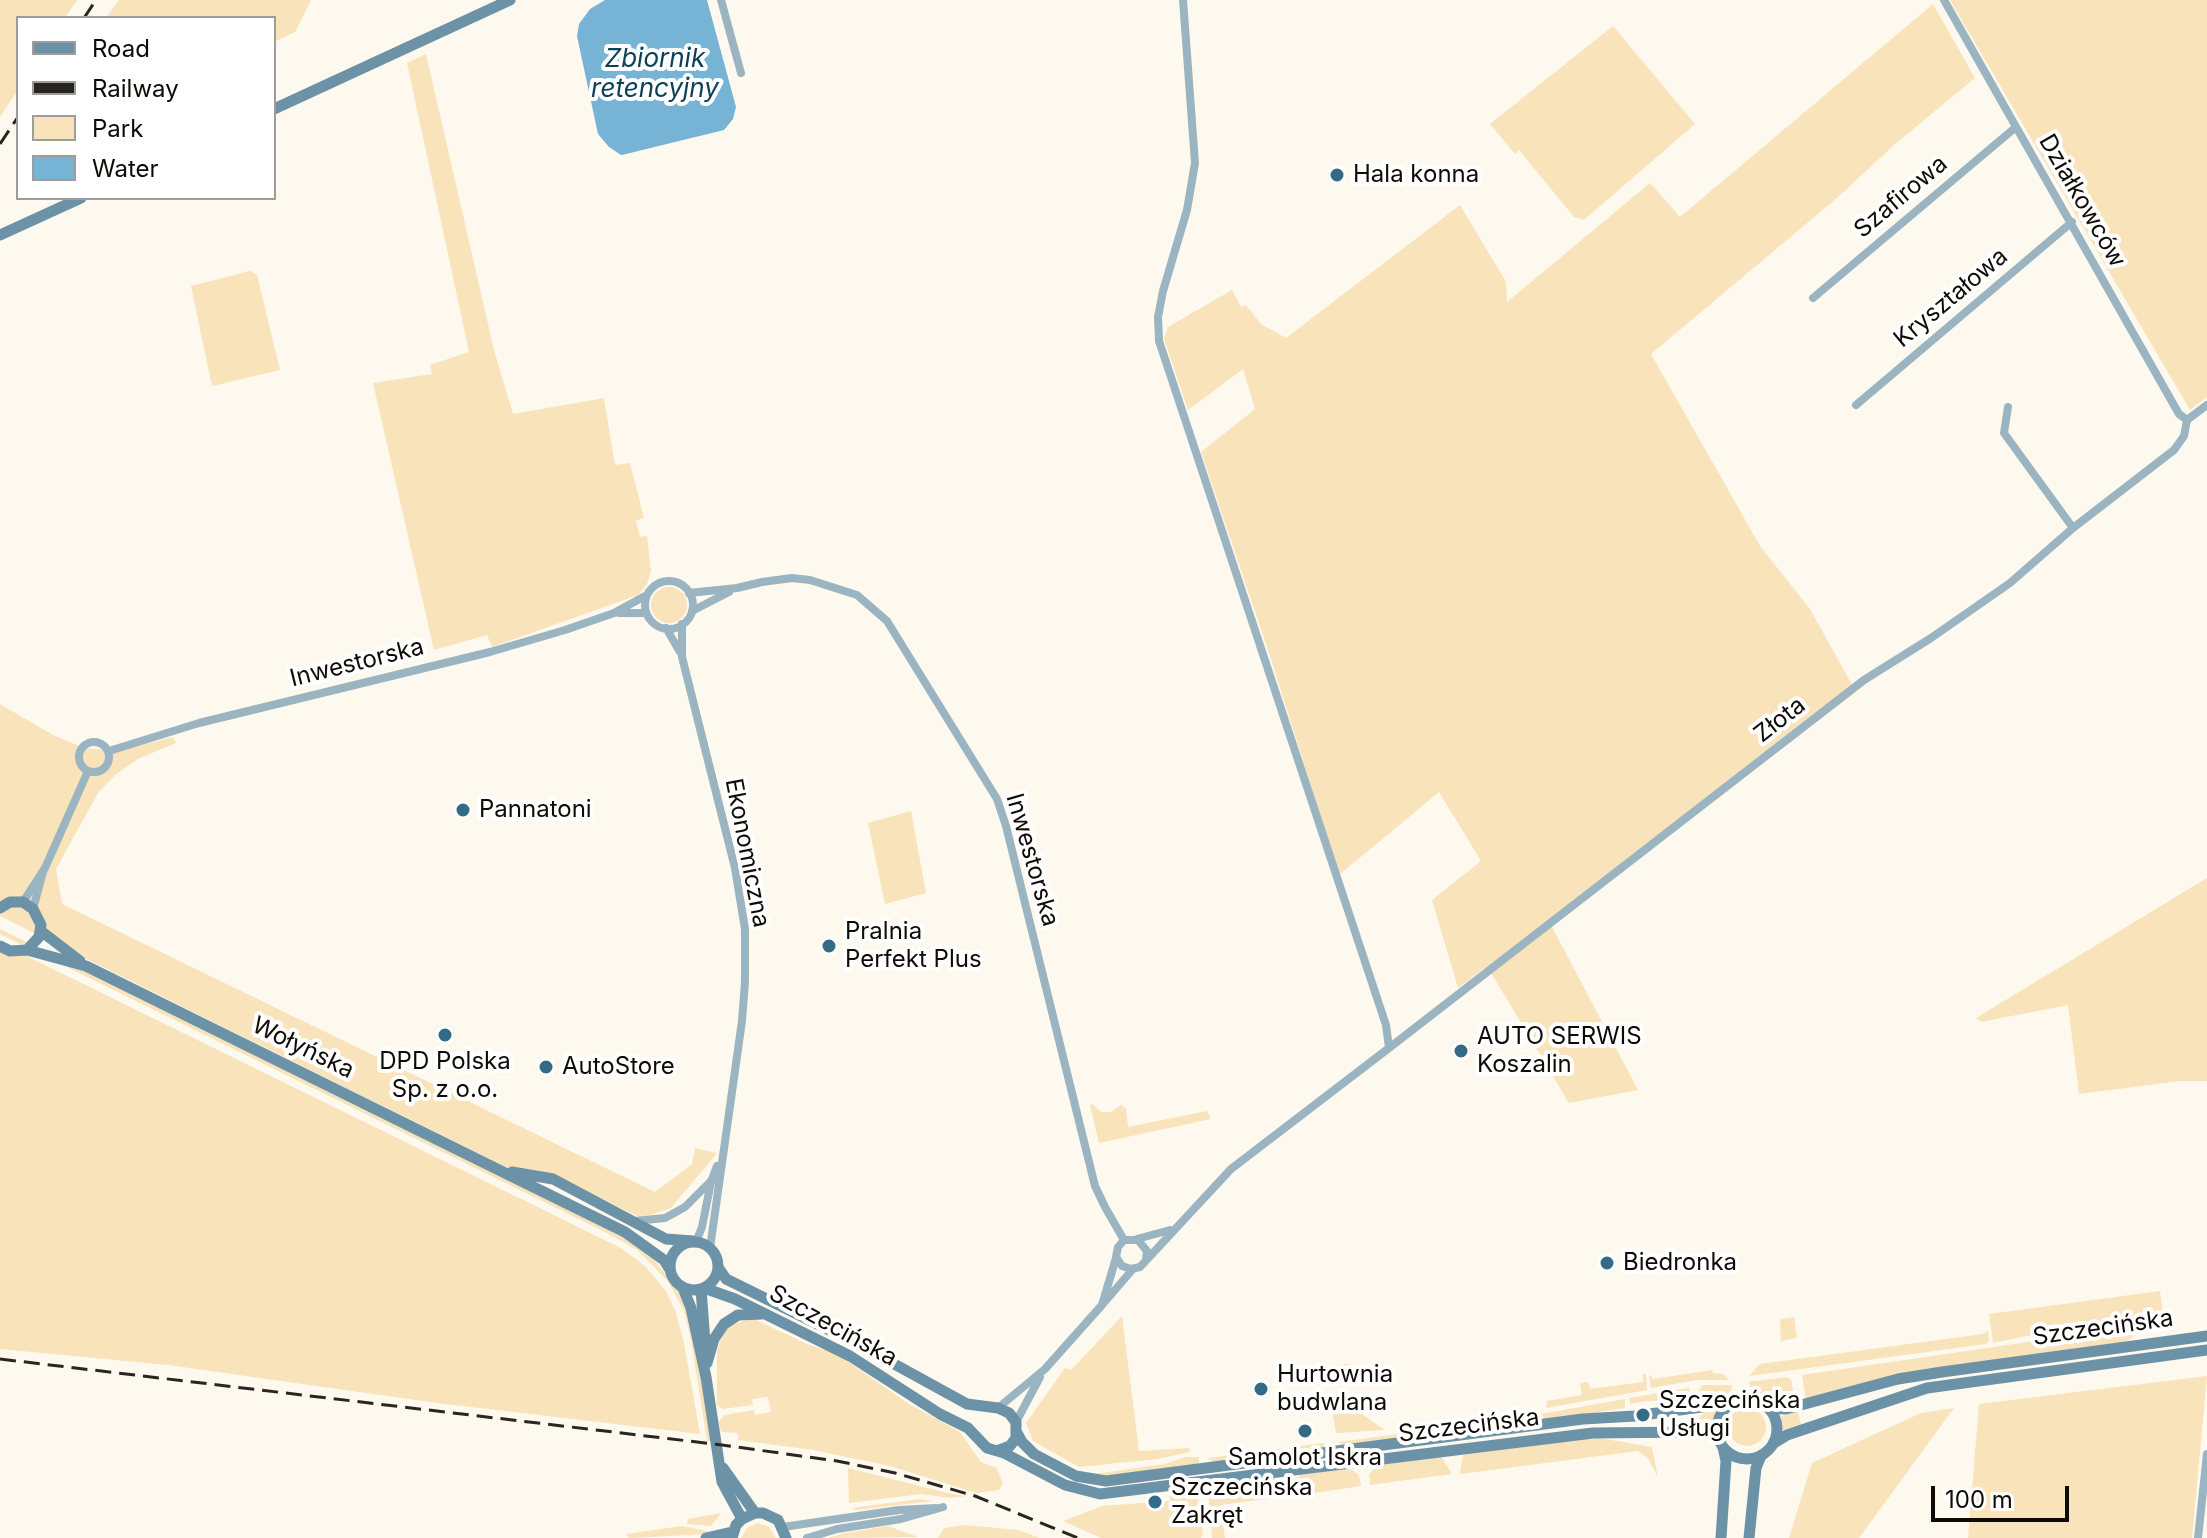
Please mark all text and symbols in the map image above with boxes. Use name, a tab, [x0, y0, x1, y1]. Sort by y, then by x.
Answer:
legend	[16, 16, 276, 200]
text: Road	[92, 34, 150, 63]
water label: Zbiornik retencyjny	[591, 43, 719, 104]
text: Railway	[92, 74, 179, 103]
text: Park	[92, 114, 143, 143]
street label: Działkowców	[2032, 129, 2132, 273]
street label: Szafirowa	[1849, 150, 1953, 244]
text: Water	[92, 154, 159, 183]
place label: Hala konna	[1353, 161, 1479, 189]
marker: Hala konna	[1328, 166, 1346, 184]
street label: Kryształowa	[1888, 242, 2014, 354]
street label: Inwestorska	[287, 632, 427, 694]
street label: Złota	[1749, 691, 1811, 749]
street label: Ekonomiczna	[718, 776, 776, 930]
street label: Inwestorska	[999, 790, 1065, 930]
place label: Pannatoni	[479, 796, 592, 824]
marker: Pannatoni	[454, 801, 472, 819]
place label: Pralnia Perfekt Plus	[845, 918, 982, 974]
marker: Pralnia Perfekt Plus	[820, 937, 838, 955]
street label: Wołyńska	[247, 1011, 359, 1085]
place label: AUTO SERWIS Koszalin	[1477, 1023, 1642, 1079]
marker: DPD Polska Sp. z o.o.	[436, 1026, 454, 1044]
marker: AUTO SERWIS Koszalin	[1452, 1042, 1470, 1060]
place label: DPD Polska Sp. z o.o.	[379, 1048, 511, 1104]
place label: AutoStore	[562, 1053, 675, 1081]
marker: AutoStore	[537, 1058, 555, 1076]
place label: Biedronka	[1623, 1249, 1737, 1277]
marker: Biedronka	[1598, 1254, 1616, 1272]
street label: Szczecińska	[764, 1279, 902, 1373]
street label: Szczecińska	[2031, 1304, 2175, 1352]
place label: Hurtownia budwlana	[1277, 1361, 1393, 1417]
marker: Hurtownia budwlana	[1252, 1380, 1270, 1398]
place label: Szczecińska Usługi	[1659, 1387, 1801, 1443]
street label: Szczecińska	[1397, 1403, 1541, 1449]
marker: Szczecińska Usługi	[1634, 1406, 1652, 1424]
marker: Samolot Iskra	[1296, 1422, 1314, 1440]
place label: Samolot Iskra	[1228, 1444, 1382, 1472]
scale bar	[1935, 1470, 2073, 1520]
place label: Szczecińska Zakręt	[1171, 1474, 1313, 1530]
text: 100 m	[1945, 1485, 2013, 1514]
marker: Szczecińska Zakręt	[1146, 1493, 1164, 1511]

